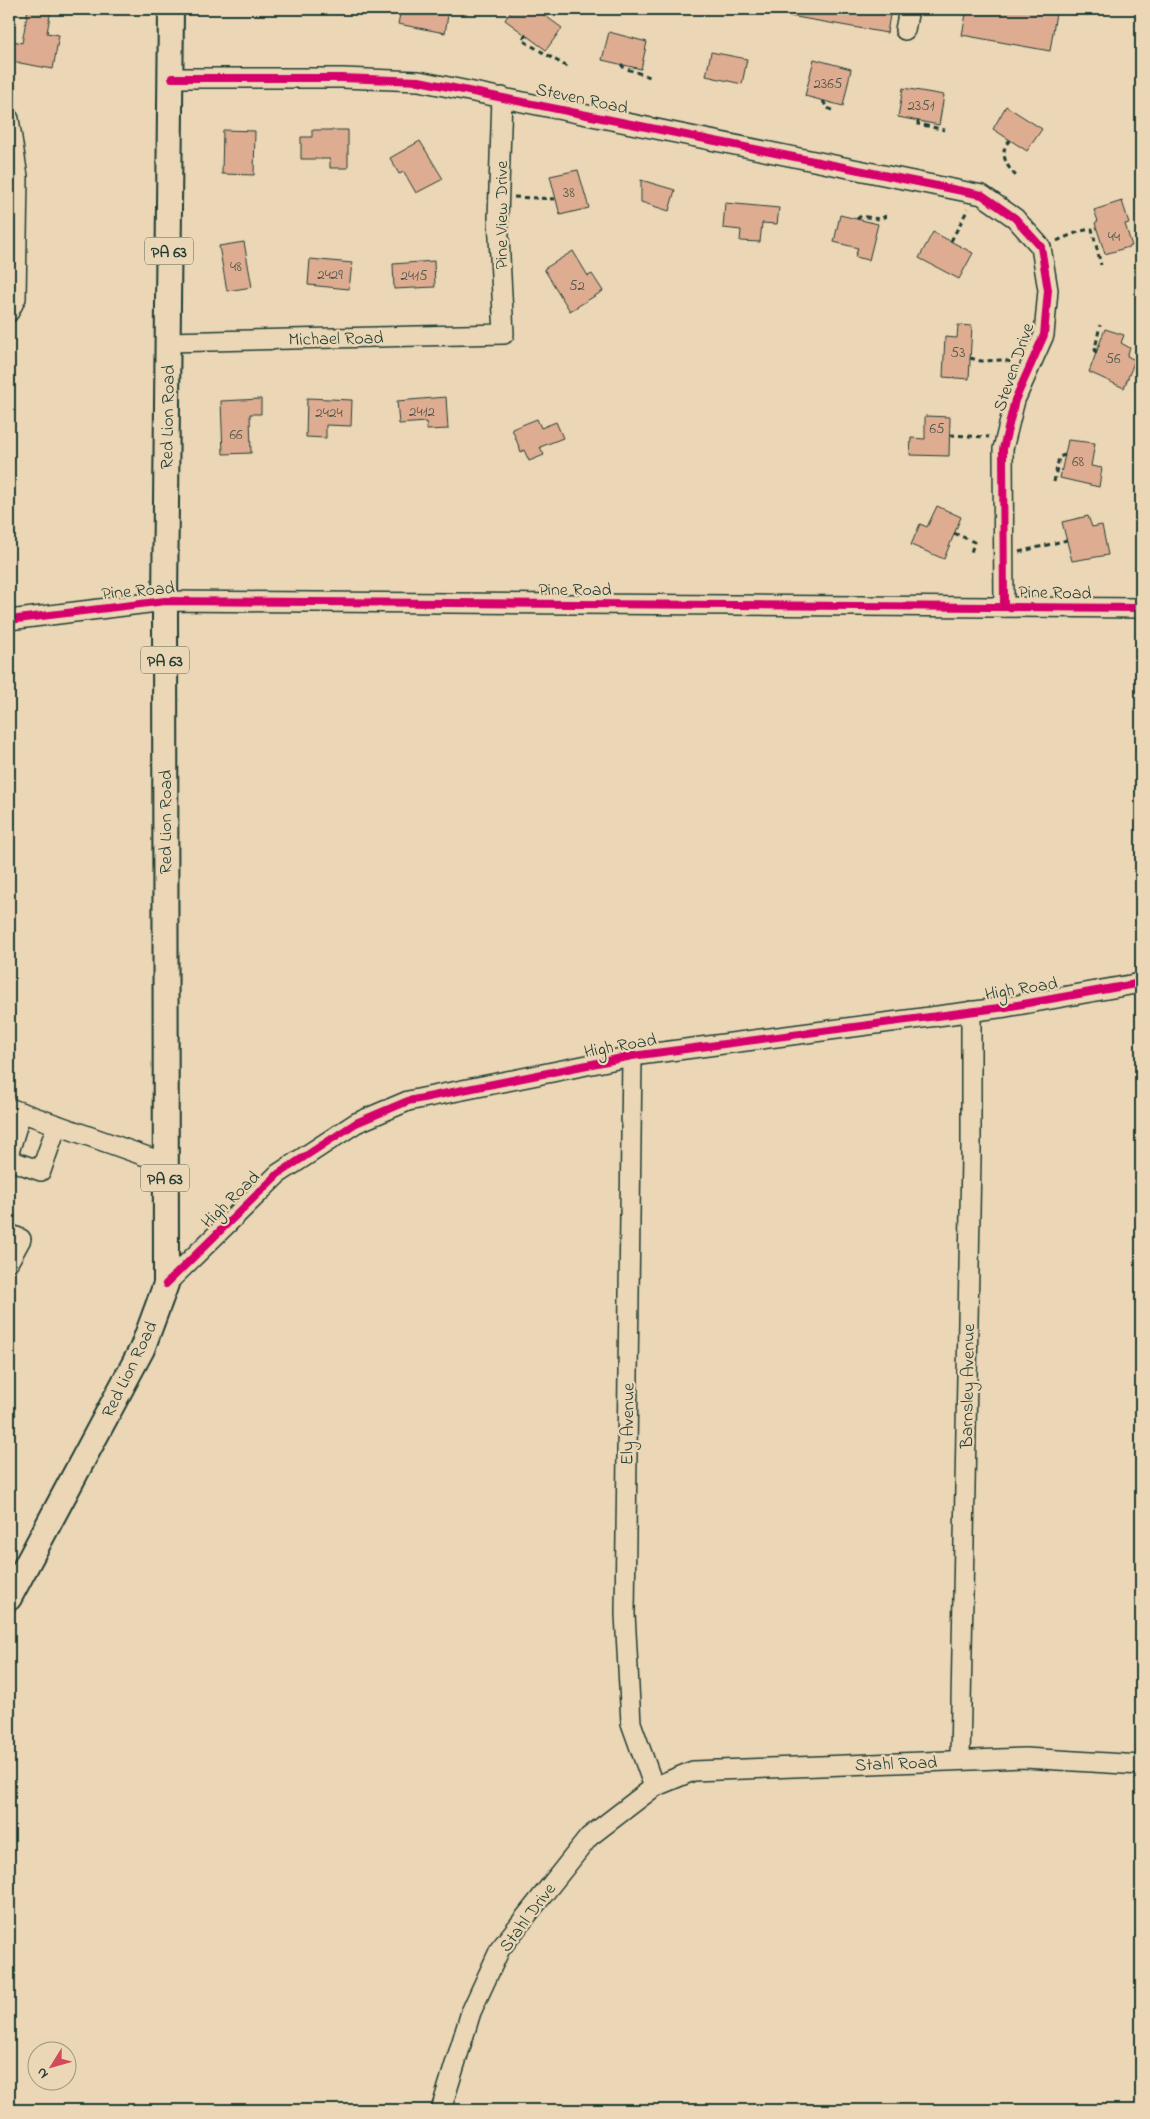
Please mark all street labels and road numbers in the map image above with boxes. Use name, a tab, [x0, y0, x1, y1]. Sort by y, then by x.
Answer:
street label: Steven Road	[533, 77, 630, 122]
street label: Pine View Drive	[490, 160, 516, 269]
road number: PA 63	[145, 238, 193, 264]
street label: Steven Drive	[988, 319, 1042, 415]
street label: Michael Road	[288, 326, 384, 354]
street label: Red Lion Road	[155, 365, 183, 469]
street label: Pine Road	[101, 576, 176, 608]
street label: Pine Road	[538, 578, 612, 604]
street label: Pine Road	[1018, 580, 1092, 608]
road number: PA 63	[141, 646, 189, 674]
street label: Red Lion Road	[154, 770, 180, 874]
street label: High Road	[983, 971, 1060, 1010]
street label: High Road	[582, 1028, 659, 1067]
road number: PA 63	[141, 1164, 189, 1192]
street label: High Road	[196, 1166, 267, 1236]
street label: Red Lion Road	[96, 1317, 165, 1423]
street label: Barnsley Avenue	[955, 1322, 983, 1450]
street label: Ely Avenue	[615, 1382, 643, 1465]
street label: Stahl Road	[854, 1751, 938, 1779]
street label: Stahl Drive	[494, 1877, 564, 1958]

